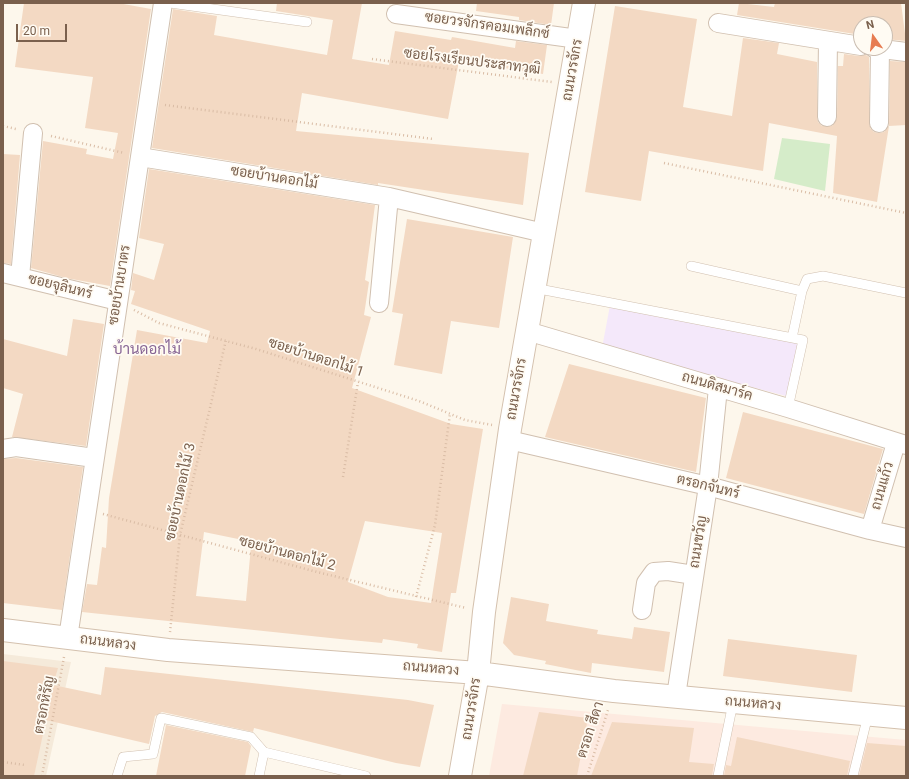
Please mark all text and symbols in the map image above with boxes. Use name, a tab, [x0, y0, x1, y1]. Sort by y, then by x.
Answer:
street label: ซอยวรจักรคอมเพล็กซ์	[423, 9, 551, 43]
scale bar	[18, 16, 69, 42]
north arrow	[853, 16, 893, 56]
text: N	[865, 18, 876, 32]
text: 20 m	[23, 24, 50, 38]
street label: ถนนวรจักร	[559, 38, 587, 102]
street label: ซอยโรงเรียนประสาทวุฒิ	[403, 45, 541, 79]
street label: ซอยบ้านดอกไม้	[229, 163, 319, 193]
street label: ซอยบ้านบาตร	[105, 244, 135, 326]
street label: ซอยจุลินทร์	[26, 271, 94, 303]
street label: ซอยบ้านดอกไม้ 1	[266, 335, 366, 381]
district label: บ้านดอกไม้	[113, 341, 181, 359]
street label: ถนนวรจักร	[503, 357, 531, 421]
street label: ถนนดิสมาร์ค	[680, 369, 754, 405]
street label: ซอยบ้านดอกไม้ 3	[162, 442, 200, 542]
street label: ถนนแก้ว	[868, 460, 898, 512]
street label: ตรอกจันทร์	[675, 471, 741, 503]
street label: ถนนขวัญ	[687, 514, 711, 570]
street label: ซอยบ้านดอกไม้ 2	[237, 533, 337, 575]
street label: ถนนหลวง	[79, 631, 137, 655]
street label: ถนนหลวง	[402, 658, 460, 680]
street label: ตรอกหิรัญ	[31, 675, 59, 735]
street label: ถนนวรจักร	[459, 677, 485, 741]
street label: ถนนหลวง	[724, 693, 782, 715]
street label: ตรอก สีดา	[574, 700, 608, 760]

